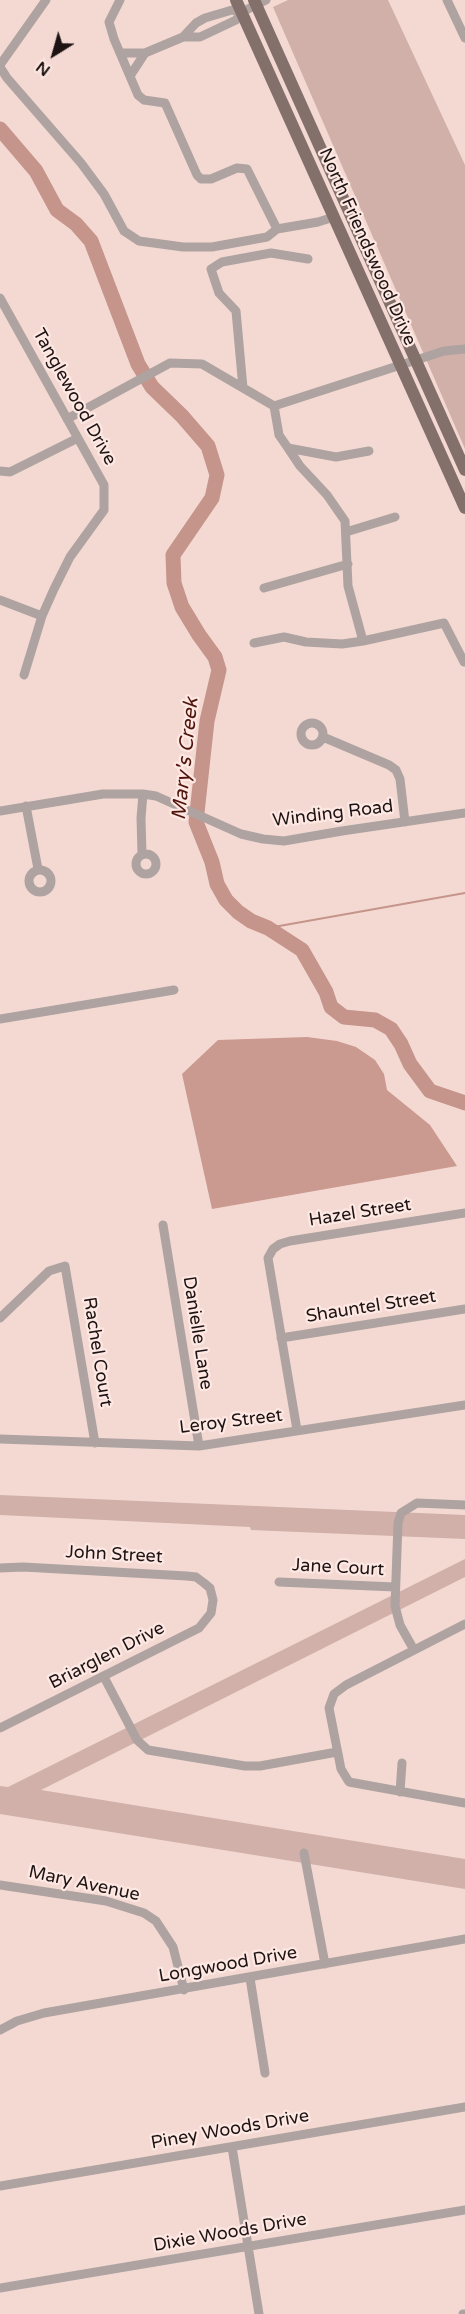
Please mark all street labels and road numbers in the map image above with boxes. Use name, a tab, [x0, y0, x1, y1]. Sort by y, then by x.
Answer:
street label: North Friendswood Drive	[314, 145, 420, 349]
street label: Tanglewood Drive	[27, 325, 121, 469]
street label: Winding Road	[271, 796, 395, 832]
street label: Hazel Street	[307, 1194, 413, 1232]
street label: Danielle Lane	[177, 1275, 217, 1391]
street label: Shauntel Street	[305, 1286, 437, 1328]
street label: Rachel Court	[78, 1296, 116, 1408]
street label: Leroy Street	[178, 1405, 284, 1439]
street label: John Street	[65, 1542, 163, 1568]
street label: Jane Court	[291, 1555, 385, 1581]
street label: Briarglen Drive	[46, 1618, 168, 1694]
street label: Mary Avenue	[26, 1862, 142, 1906]
street label: Longwood Drive	[157, 1942, 299, 1988]
street label: Piney Woods Drive	[149, 2105, 311, 2155]
street label: Dixie Woods Drive	[152, 2209, 308, 2257]

